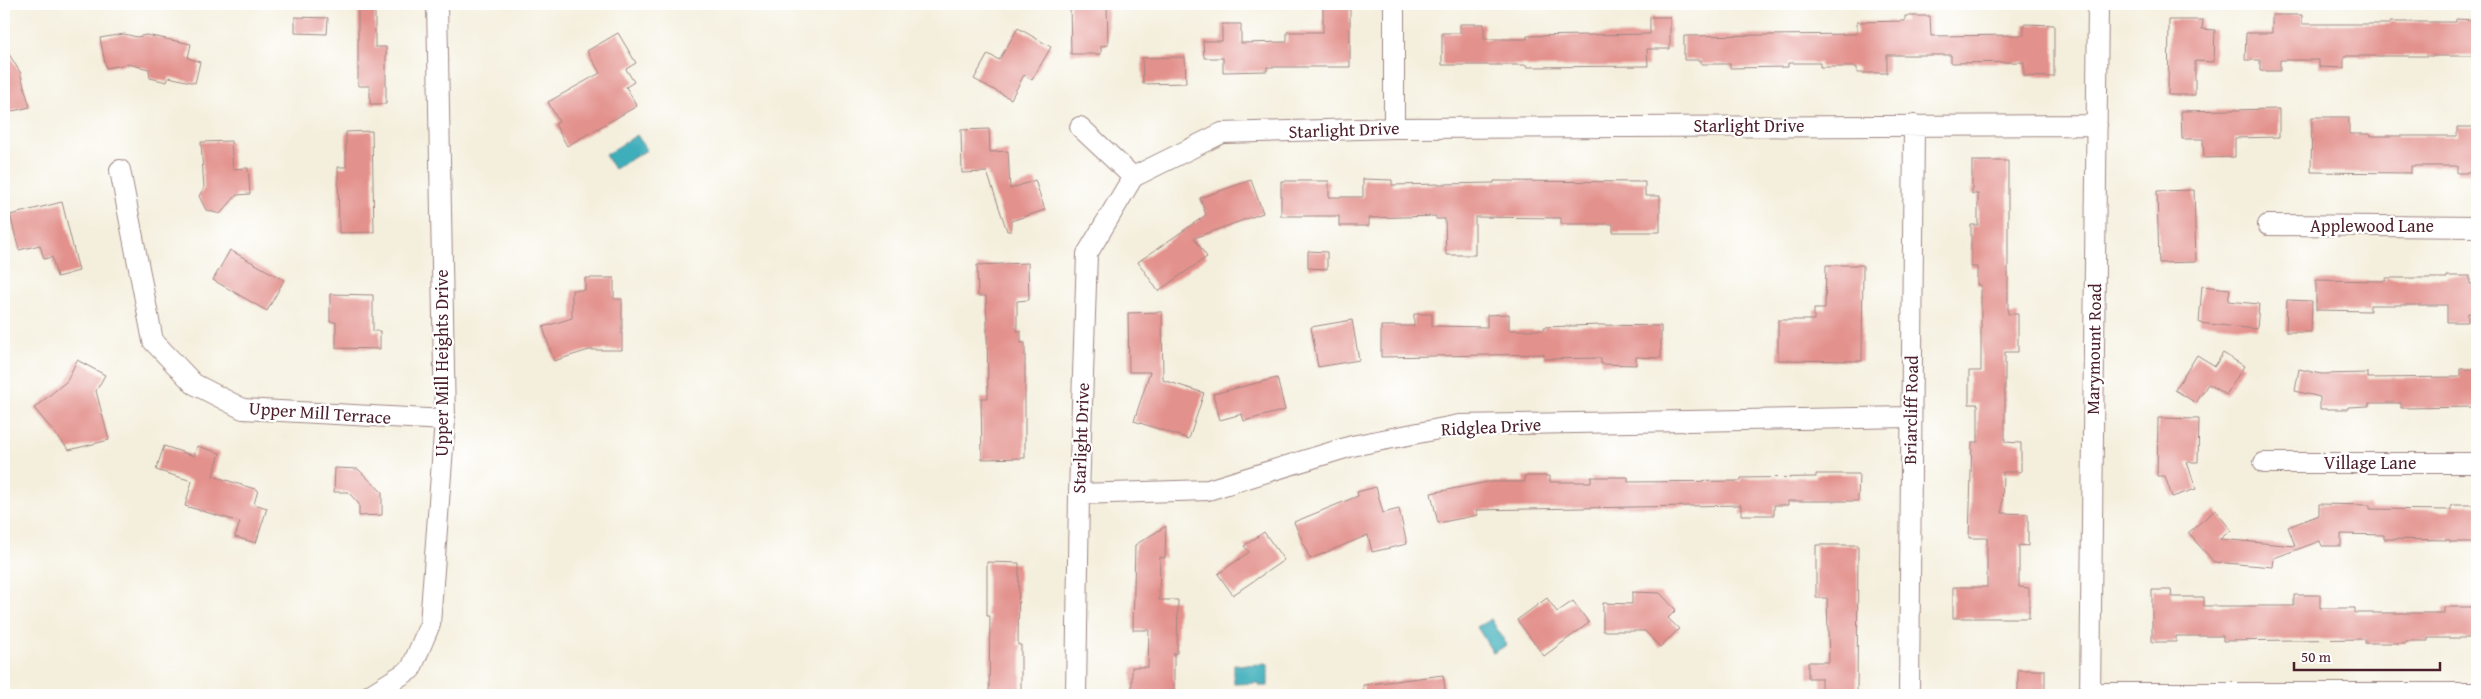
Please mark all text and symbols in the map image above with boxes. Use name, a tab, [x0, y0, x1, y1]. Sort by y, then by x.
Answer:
street label: Starlight Drive	[1694, 112, 1804, 139]
street label: Starlight Drive	[1288, 114, 1400, 145]
street label: Applewood Lane	[2310, 212, 2434, 239]
street label: Upper Mill Heights Drive	[428, 269, 455, 457]
street label: Marymount Road	[2079, 283, 2108, 415]
street label: Briarcliff Road	[1896, 355, 1925, 465]
street label: Starlight Drive	[1065, 382, 1096, 494]
street label: Upper Mill Terrace	[248, 394, 392, 431]
street label: Ridglea Drive	[1440, 410, 1542, 443]
street label: Village Lane	[2324, 449, 2416, 476]
scale bar	[2294, 639, 2440, 671]
text: 50 m	[2301, 646, 2332, 667]

